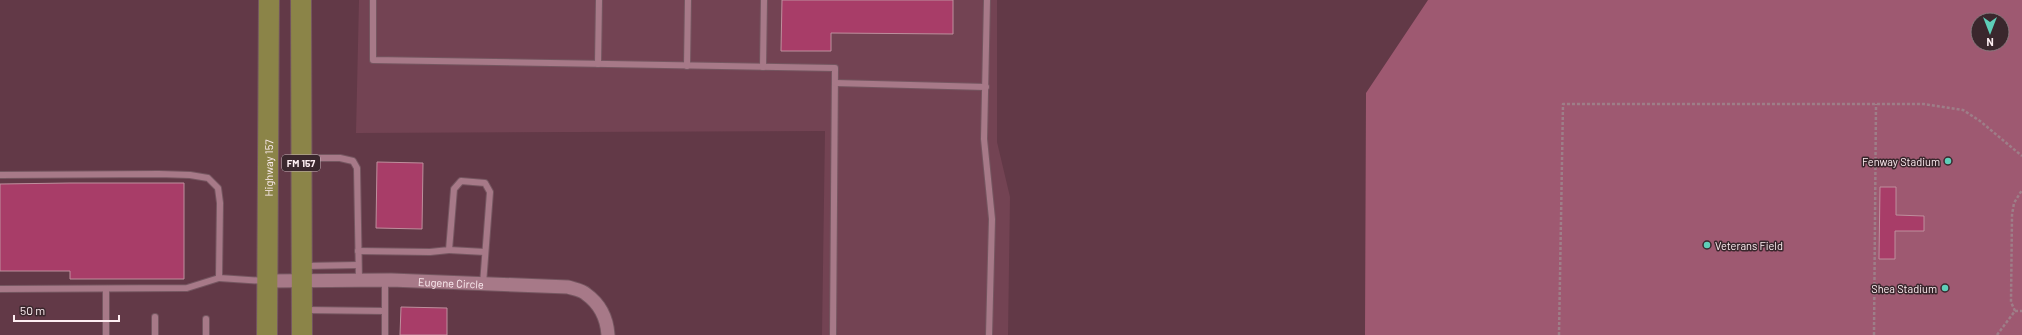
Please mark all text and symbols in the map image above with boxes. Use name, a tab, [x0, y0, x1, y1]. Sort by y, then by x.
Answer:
north arrow	[1970, 12, 2010, 52]
text: N	[1986, 36, 1994, 49]
street label: Highway 157	[261, 139, 275, 197]
road number: FM 157	[282, 155, 320, 171]
place label: Fenway Stadium	[1862, 155, 1940, 168]
marker: Fenway Stadium	[1943, 156, 1953, 166]
place label: Veterans Field	[1715, 239, 1783, 252]
marker: Veterans Field	[1702, 240, 1712, 250]
street label: Eugene Circle	[418, 275, 484, 290]
place label: Shea Stadium	[1871, 282, 1937, 295]
marker: Shea Stadium	[1940, 283, 1950, 293]
scale bar	[14, 297, 119, 323]
text: 50 m	[20, 303, 45, 317]

